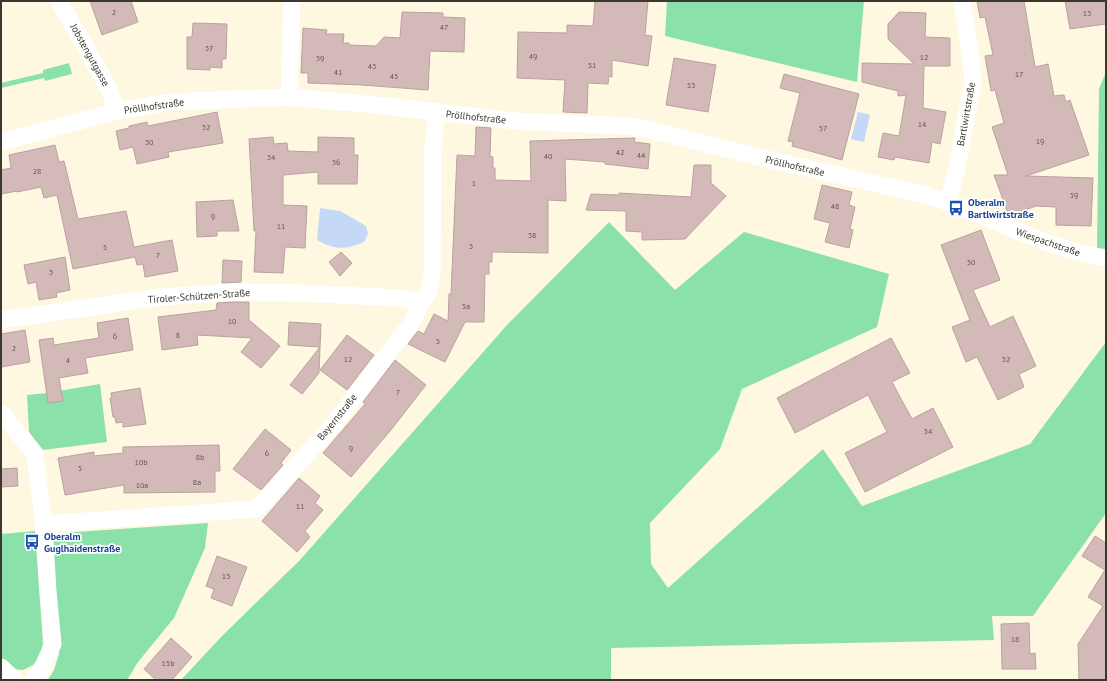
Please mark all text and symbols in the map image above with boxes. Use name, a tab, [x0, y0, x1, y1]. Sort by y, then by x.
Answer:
house number: 2	[112, 7, 116, 17]
house number: 13	[1083, 8, 1091, 18]
street label: Jobstengutgasse	[67, 21, 113, 89]
house number: 47	[440, 22, 448, 32]
house number: 37	[205, 43, 213, 53]
house number: 49	[529, 51, 537, 61]
house number: 12	[920, 52, 928, 62]
house number: 39	[316, 53, 324, 63]
house number: 51	[588, 60, 596, 70]
house number: 43	[368, 61, 376, 71]
house number: 41	[334, 67, 342, 77]
house number: 17	[1015, 69, 1023, 79]
house number: 45	[390, 71, 398, 81]
house number: 53	[687, 80, 695, 90]
street label: Bartlwirtstraße	[954, 81, 978, 147]
street label: Pröllhofstraße	[123, 95, 185, 117]
street label: Pröllhofstraße	[445, 107, 507, 127]
house number: 14	[918, 119, 927, 129]
house number: 32	[202, 122, 210, 132]
house number: 57	[819, 123, 827, 133]
house number: 19	[1036, 136, 1044, 146]
house number: 30	[145, 137, 154, 147]
house number: 42	[616, 147, 624, 157]
house number: 44	[637, 150, 646, 160]
house number: 40	[544, 151, 553, 161]
house number: 34	[267, 152, 276, 162]
street label: Pröllhofstraße	[764, 153, 826, 179]
house number: 36	[332, 157, 340, 167]
house number: 28	[33, 166, 41, 176]
house number: 1	[472, 178, 476, 188]
house number: 59	[1070, 190, 1078, 200]
place label: Oberalm Bartlwirtstraße	[968, 196, 1034, 221]
bus stop icon: Oberalm Bartlwirtstraße	[947, 199, 965, 217]
house number: 48	[831, 201, 839, 211]
house number: 9	[211, 211, 215, 221]
house number: 11	[277, 221, 285, 231]
street label: Wiespachstraße	[1014, 225, 1082, 259]
house number: 38	[528, 230, 536, 240]
house number: 3	[469, 241, 473, 251]
house number: 5	[103, 242, 107, 252]
house number: 7	[156, 250, 160, 260]
house number: 50	[967, 257, 976, 267]
house number: 3	[49, 267, 53, 277]
street label: Tiroler-Schützen-Straße	[147, 286, 251, 306]
house number: 5a	[462, 301, 470, 311]
house number: 10	[228, 316, 237, 326]
house number: 8	[176, 330, 180, 340]
house number: 6	[113, 331, 117, 341]
house number: 5	[436, 336, 440, 346]
house number: 2	[12, 343, 16, 353]
house number: 12	[344, 354, 352, 364]
house number: 52	[1002, 354, 1010, 364]
house number: 4	[66, 355, 71, 365]
house number: 7	[396, 387, 400, 397]
street label: Bayernstraße	[314, 391, 360, 443]
house number: 54	[924, 426, 933, 436]
house number: 9	[349, 443, 353, 453]
house number: 6	[265, 448, 269, 458]
house number: 8b	[196, 452, 204, 462]
house number: 10b	[134, 457, 148, 467]
house number: 5	[78, 463, 82, 473]
house number: 8a	[193, 477, 201, 487]
house number: 10a	[136, 480, 148, 490]
house number: 11	[296, 501, 304, 511]
place label: Oberalm Guglhaidenstraße	[44, 530, 120, 555]
bus stop icon: Oberalm Guglhaidenstraße	[23, 533, 41, 551]
house number: 13	[222, 571, 230, 581]
house number: 18	[1011, 634, 1019, 644]
house number: 15b	[161, 658, 175, 668]

